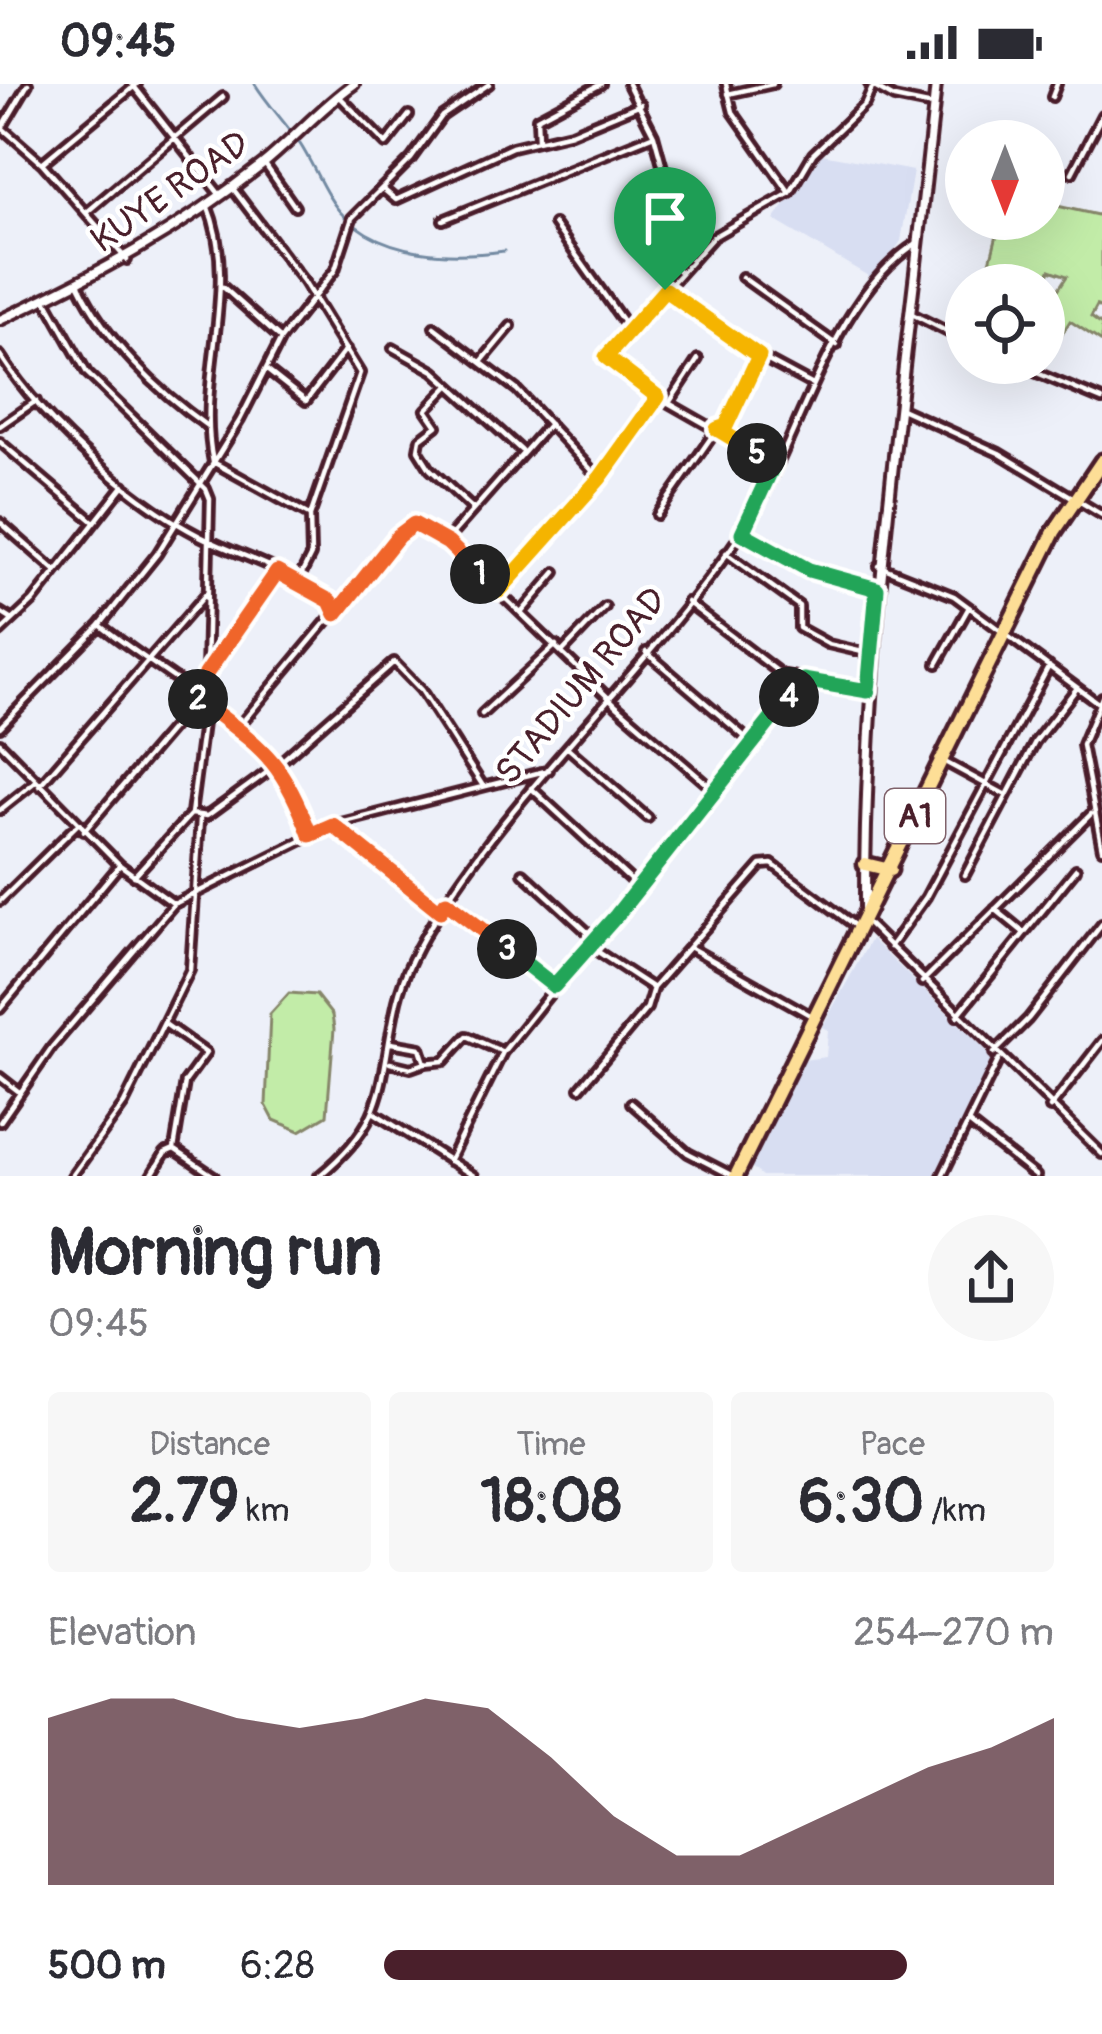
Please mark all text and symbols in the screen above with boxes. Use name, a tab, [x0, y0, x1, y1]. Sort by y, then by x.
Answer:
text: 09:45	[60, 14, 176, 70]
north arrow	[945, 120, 1065, 240]
map controls	[945, 120, 1065, 384]
street label: KUYE ROAD	[82, 121, 258, 263]
pin	[614, 167, 716, 290]
icon: arrive	[632, 185, 698, 251]
button: locate	[945, 264, 1065, 384]
pin: 5	[727, 423, 787, 483]
text: 5	[748, 432, 766, 473]
pin: 1	[450, 544, 510, 604]
text: 1	[474, 553, 486, 594]
street label: STADIUM ROAD	[486, 578, 676, 794]
pin: 4	[759, 667, 819, 727]
pin: 2	[168, 669, 228, 729]
text: 4	[779, 676, 799, 717]
text: 2	[189, 678, 207, 719]
road number: A1	[885, 789, 945, 843]
pin: 3	[477, 919, 537, 979]
text: 3	[498, 928, 516, 969]
text: Morning run	[48, 1212, 382, 1295]
button: share	[928, 1215, 1054, 1341]
text: 09:45	[48, 1299, 149, 1348]
text: Distance	[149, 1424, 270, 1465]
text: Time	[517, 1424, 585, 1465]
text: Pace	[860, 1424, 925, 1465]
text: 2.79	[130, 1465, 239, 1540]
text: 18:08	[481, 1465, 621, 1540]
text: 6:30	[799, 1465, 924, 1540]
text: km	[239, 1490, 289, 1531]
text: /km	[924, 1490, 986, 1531]
text: Elevation	[48, 1608, 197, 1657]
text: 254–270 m	[853, 1608, 1054, 1657]
text: 500 m	[48, 1941, 166, 1990]
text: 6:28	[240, 1941, 315, 1990]

